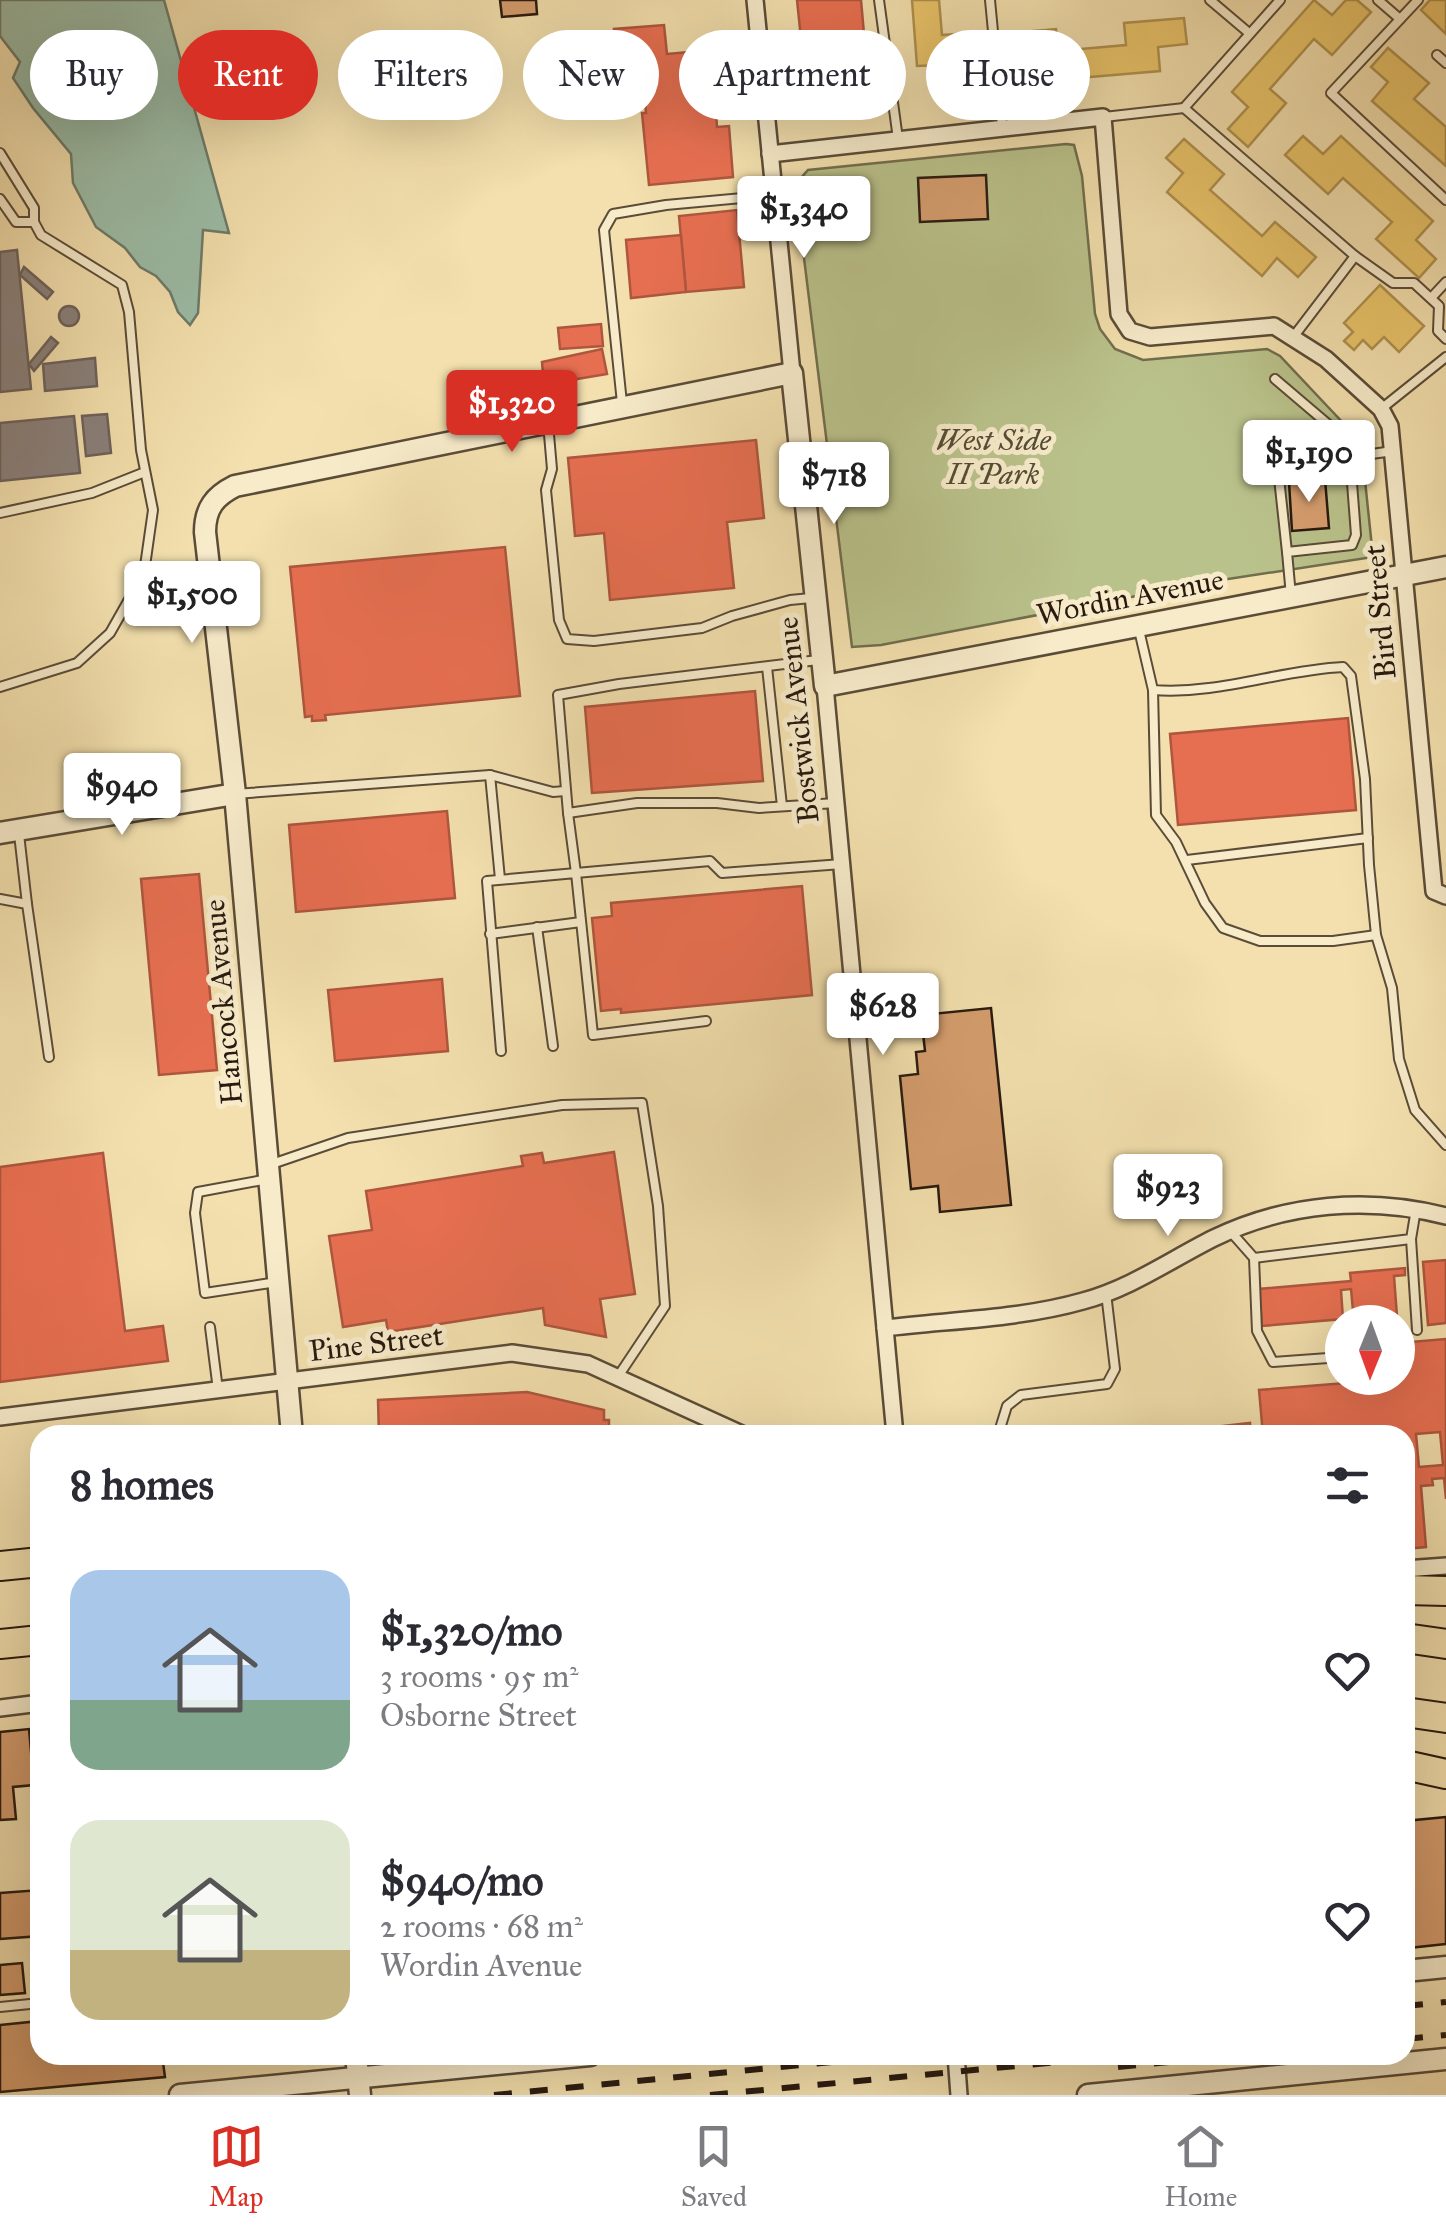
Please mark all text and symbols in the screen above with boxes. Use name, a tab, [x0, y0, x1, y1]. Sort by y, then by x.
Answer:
chip: Buy	[30, 30, 158, 120]
chip: Rent	[178, 30, 318, 120]
chip: Filters	[338, 30, 503, 120]
chip: New	[523, 30, 659, 120]
chip: Apartment	[679, 30, 906, 120]
chip: House	[926, 30, 1090, 120]
pin: $1,340	[723, 176, 885, 261]
text: $1,340	[759, 189, 849, 228]
pin: $1,320	[431, 370, 593, 455]
text: $1,320	[468, 383, 556, 422]
pin: $1,190	[1228, 420, 1390, 505]
park label: West Side II Park	[935, 422, 1051, 492]
text: $1,190	[1265, 433, 1353, 472]
pin: $718	[775, 442, 893, 527]
text: $718	[801, 455, 867, 494]
street label: Bird Street	[1356, 543, 1404, 681]
pin: $1,500	[111, 561, 273, 646]
street label: Wordin Avenue	[1033, 561, 1227, 633]
text: $1,500	[146, 574, 238, 613]
street label: Bostwick Avenue	[769, 615, 827, 825]
pin: $940	[63, 753, 181, 838]
text: $940	[86, 766, 158, 805]
street label: Hancock Avenue	[196, 898, 250, 1106]
pin: $628	[824, 973, 942, 1058]
text: $628	[849, 986, 917, 1025]
pin: $923	[1109, 1154, 1227, 1239]
text: $923	[1136, 1167, 1200, 1206]
north arrow	[1325, 1305, 1415, 1395]
map controls	[1325, 1305, 1415, 1395]
street label: Pine Street	[307, 1317, 446, 1369]
icon: filters	[1320, 1458, 1375, 1513]
text: 8 homes	[70, 1459, 214, 1511]
text: $1,320/mo	[380, 1605, 563, 1657]
icon: home	[150, 1610, 270, 1730]
icon: heart	[1320, 1643, 1375, 1698]
text: 3 rooms · 95 m²	[380, 1657, 579, 1696]
text: Osborne Street	[380, 1696, 577, 1735]
text: $940/mo	[380, 1855, 544, 1907]
icon: home	[150, 1860, 270, 1980]
icon: heart	[1320, 1893, 1375, 1948]
text: 2 rooms · 68 m²	[380, 1907, 583, 1946]
text: Wordin Avenue	[380, 1946, 582, 1985]
tab: Map	[209, 2119, 264, 2214]
tab: Saved	[681, 2119, 747, 2214]
tab: Home	[1164, 2119, 1237, 2214]

